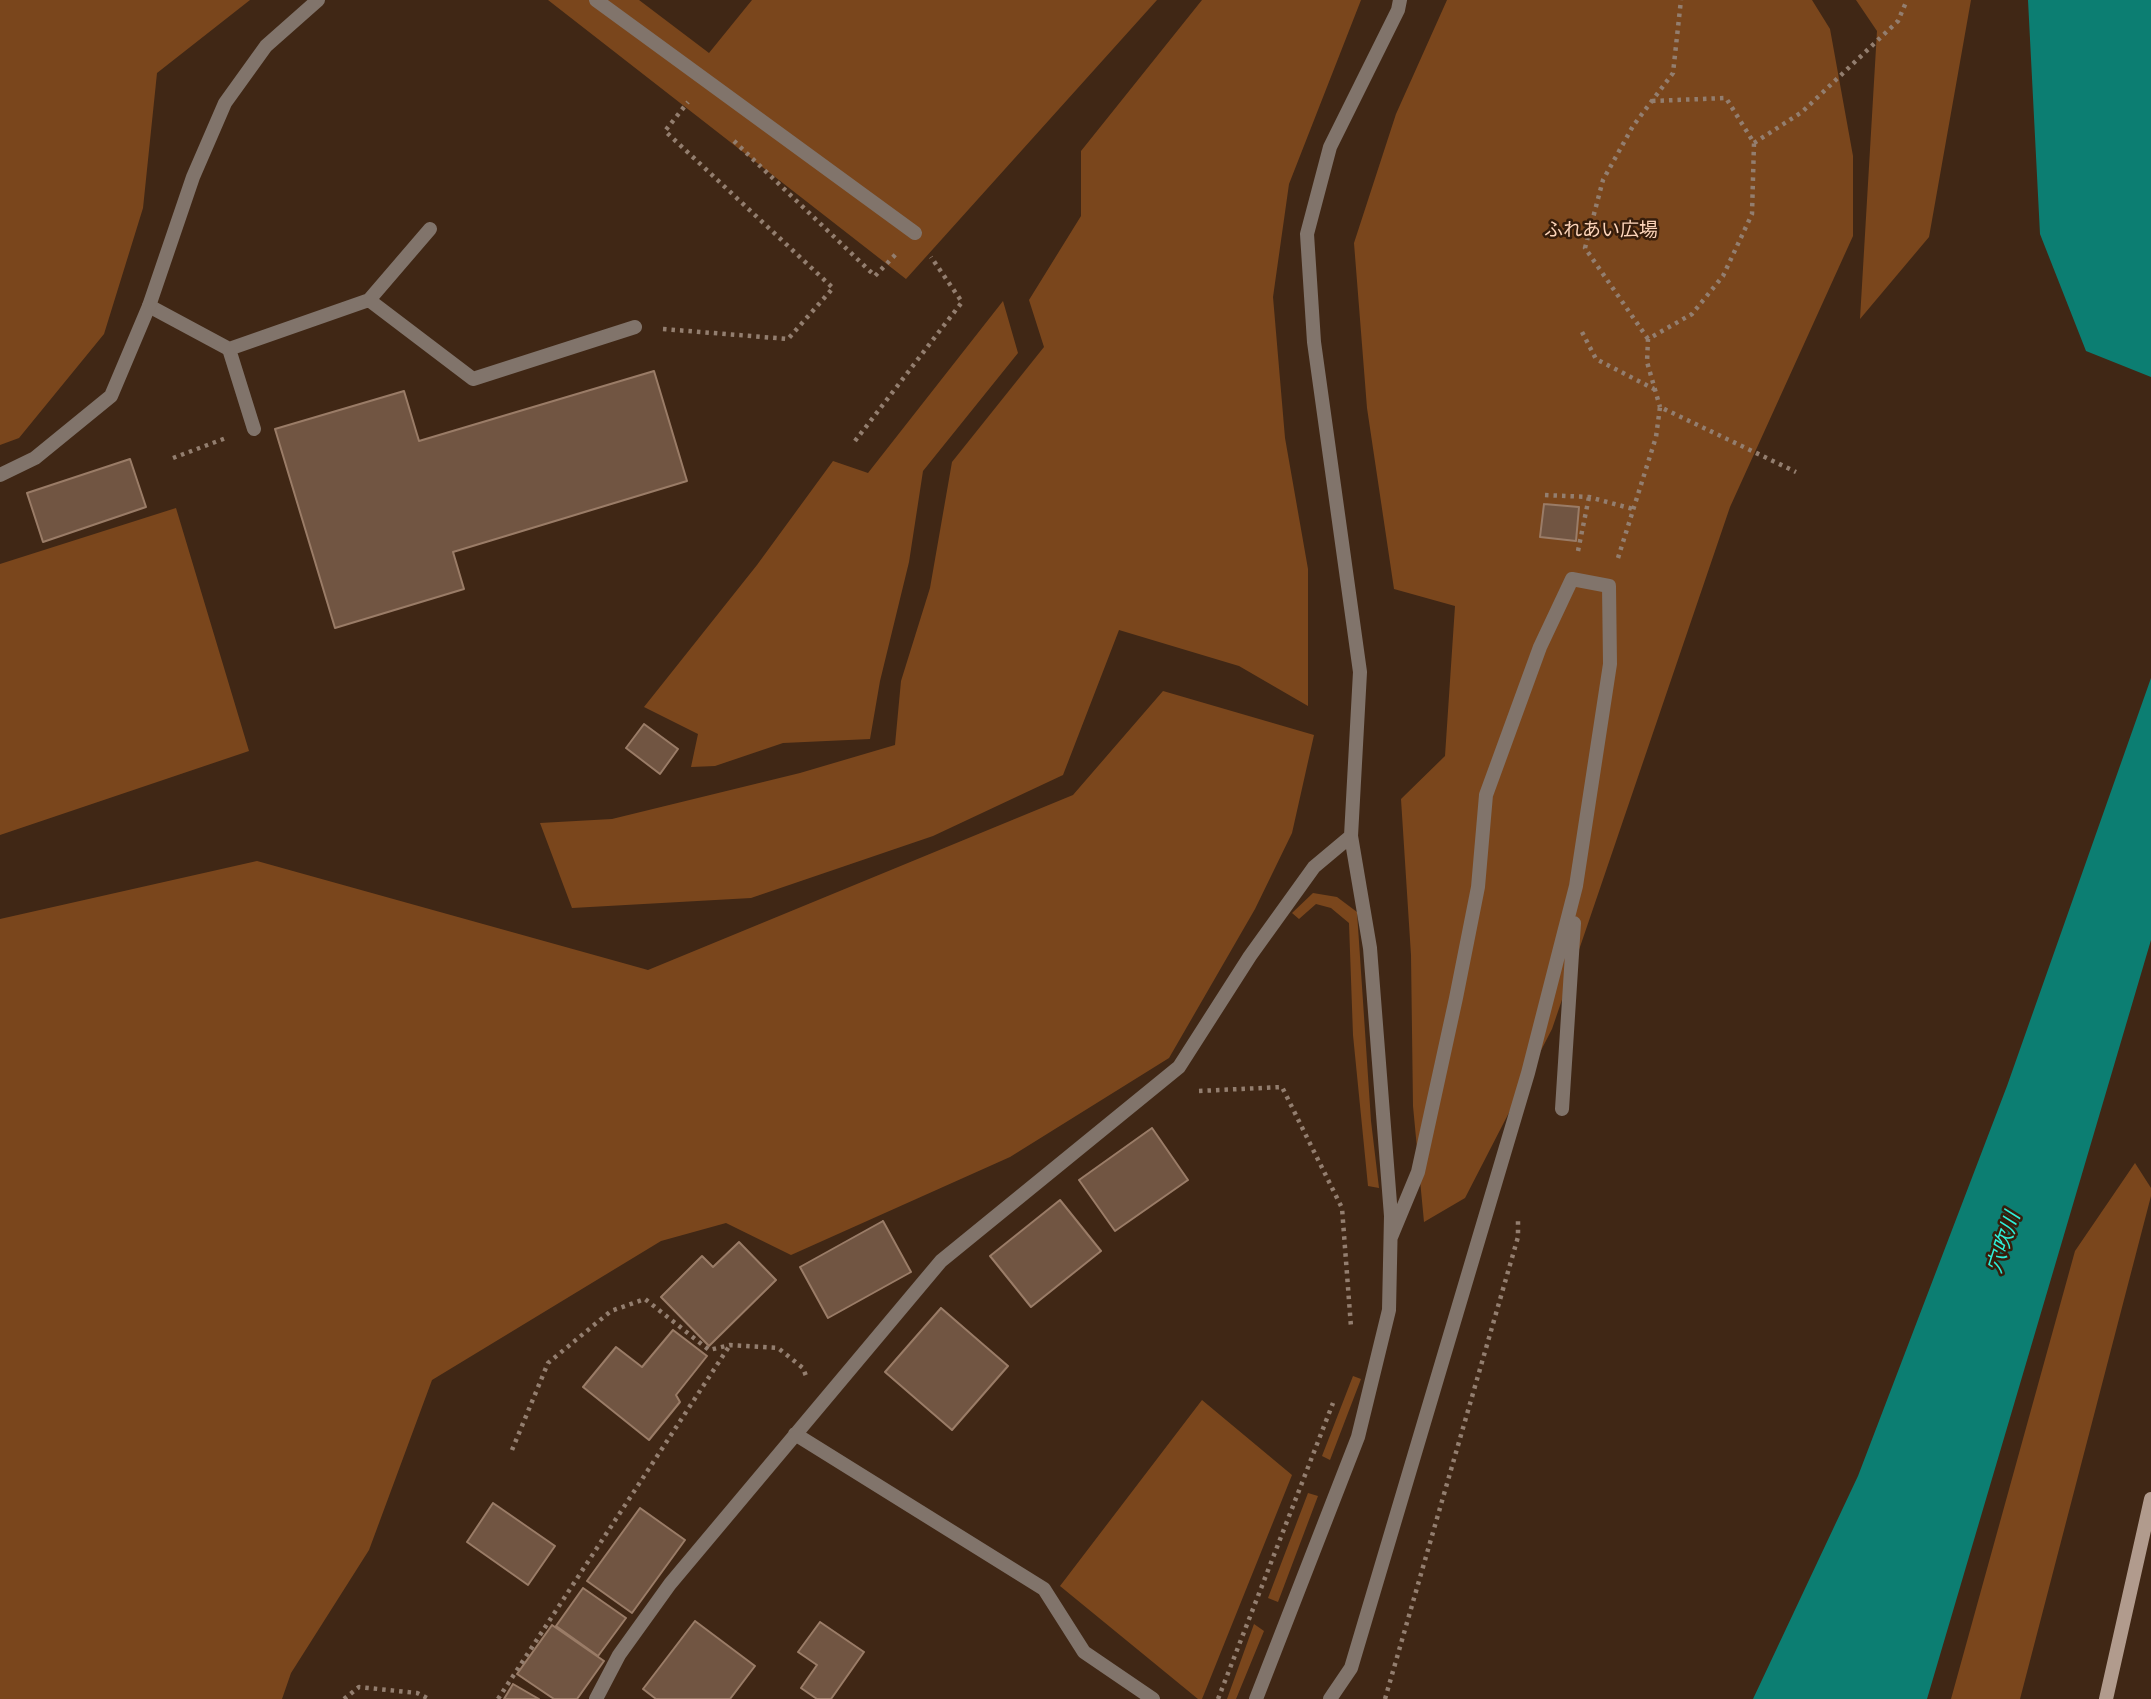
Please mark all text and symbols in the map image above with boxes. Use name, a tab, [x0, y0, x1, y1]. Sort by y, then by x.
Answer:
park label: ふれあい広場	[1544, 220, 1658, 242]
water label: 穴吹川	[1983, 1209, 2027, 1277]

